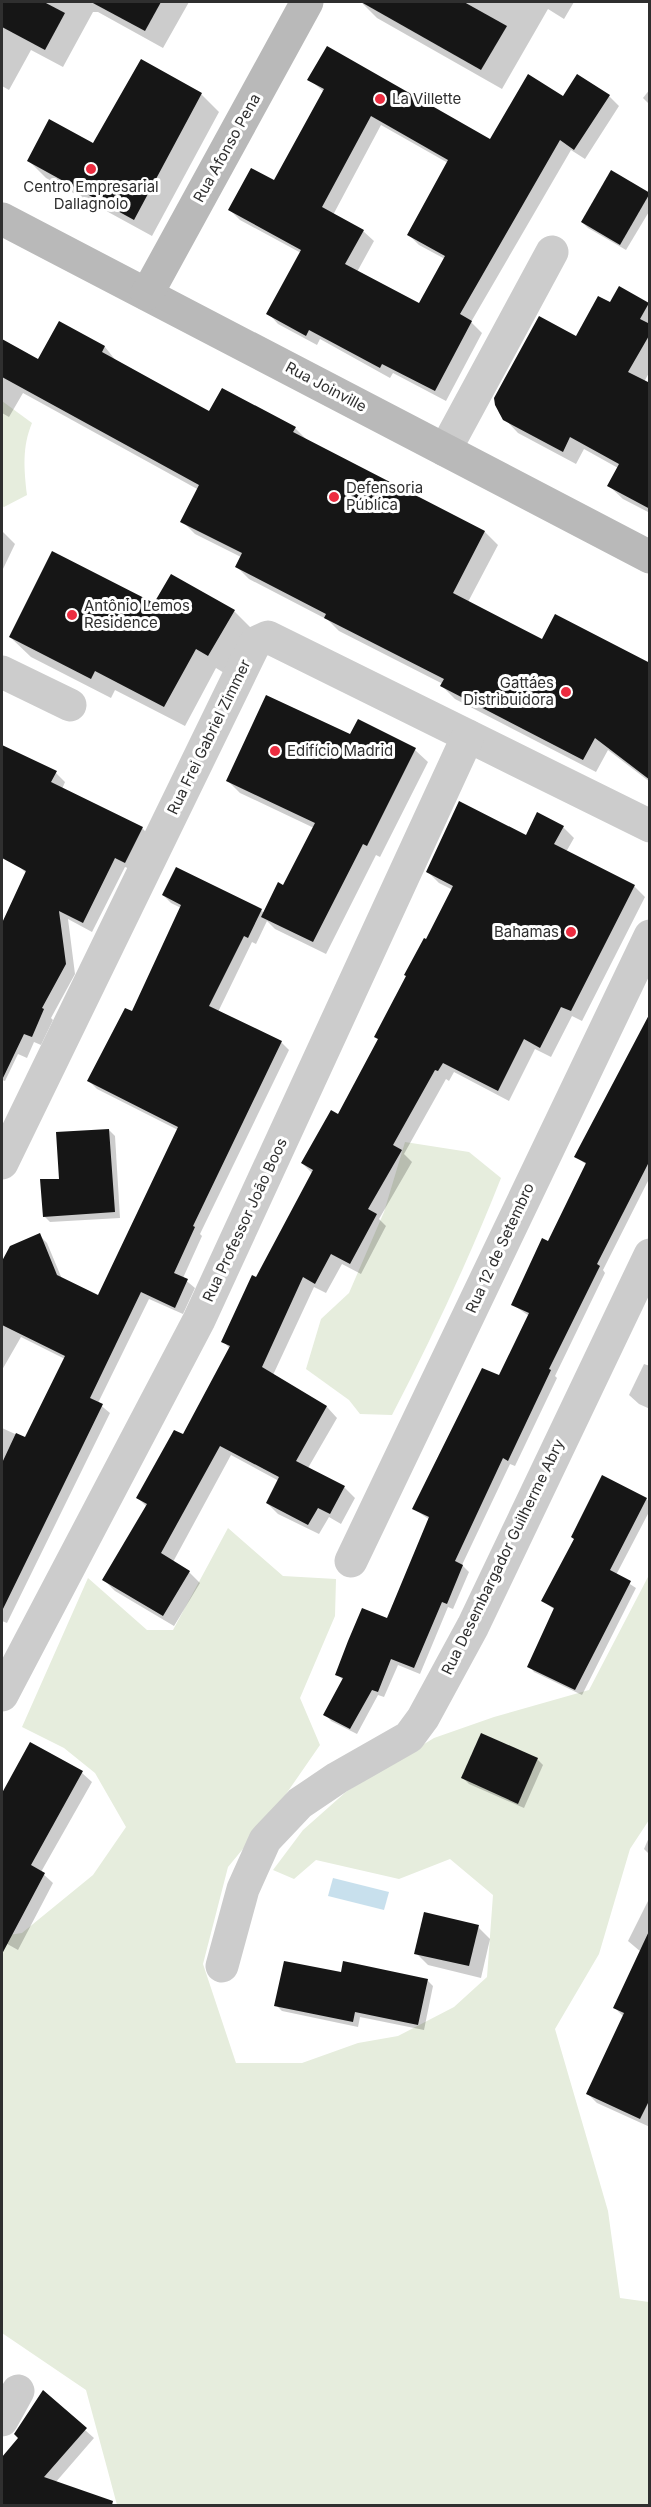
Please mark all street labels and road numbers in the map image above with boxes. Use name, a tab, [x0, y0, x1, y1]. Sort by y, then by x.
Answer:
street label: Rua Afonso Pena	[189, 90, 264, 205]
street label: Rua Joinville	[282, 357, 370, 416]
street label: Rua Frei Gabriel Zimmer	[163, 656, 255, 817]
street label: Rua Professor João Boos	[198, 1135, 291, 1305]
street label: Rua 12 de Setembro	[461, 1180, 538, 1316]
street label: Rua Desembargador Guilherme Abry	[437, 1435, 568, 1678]

